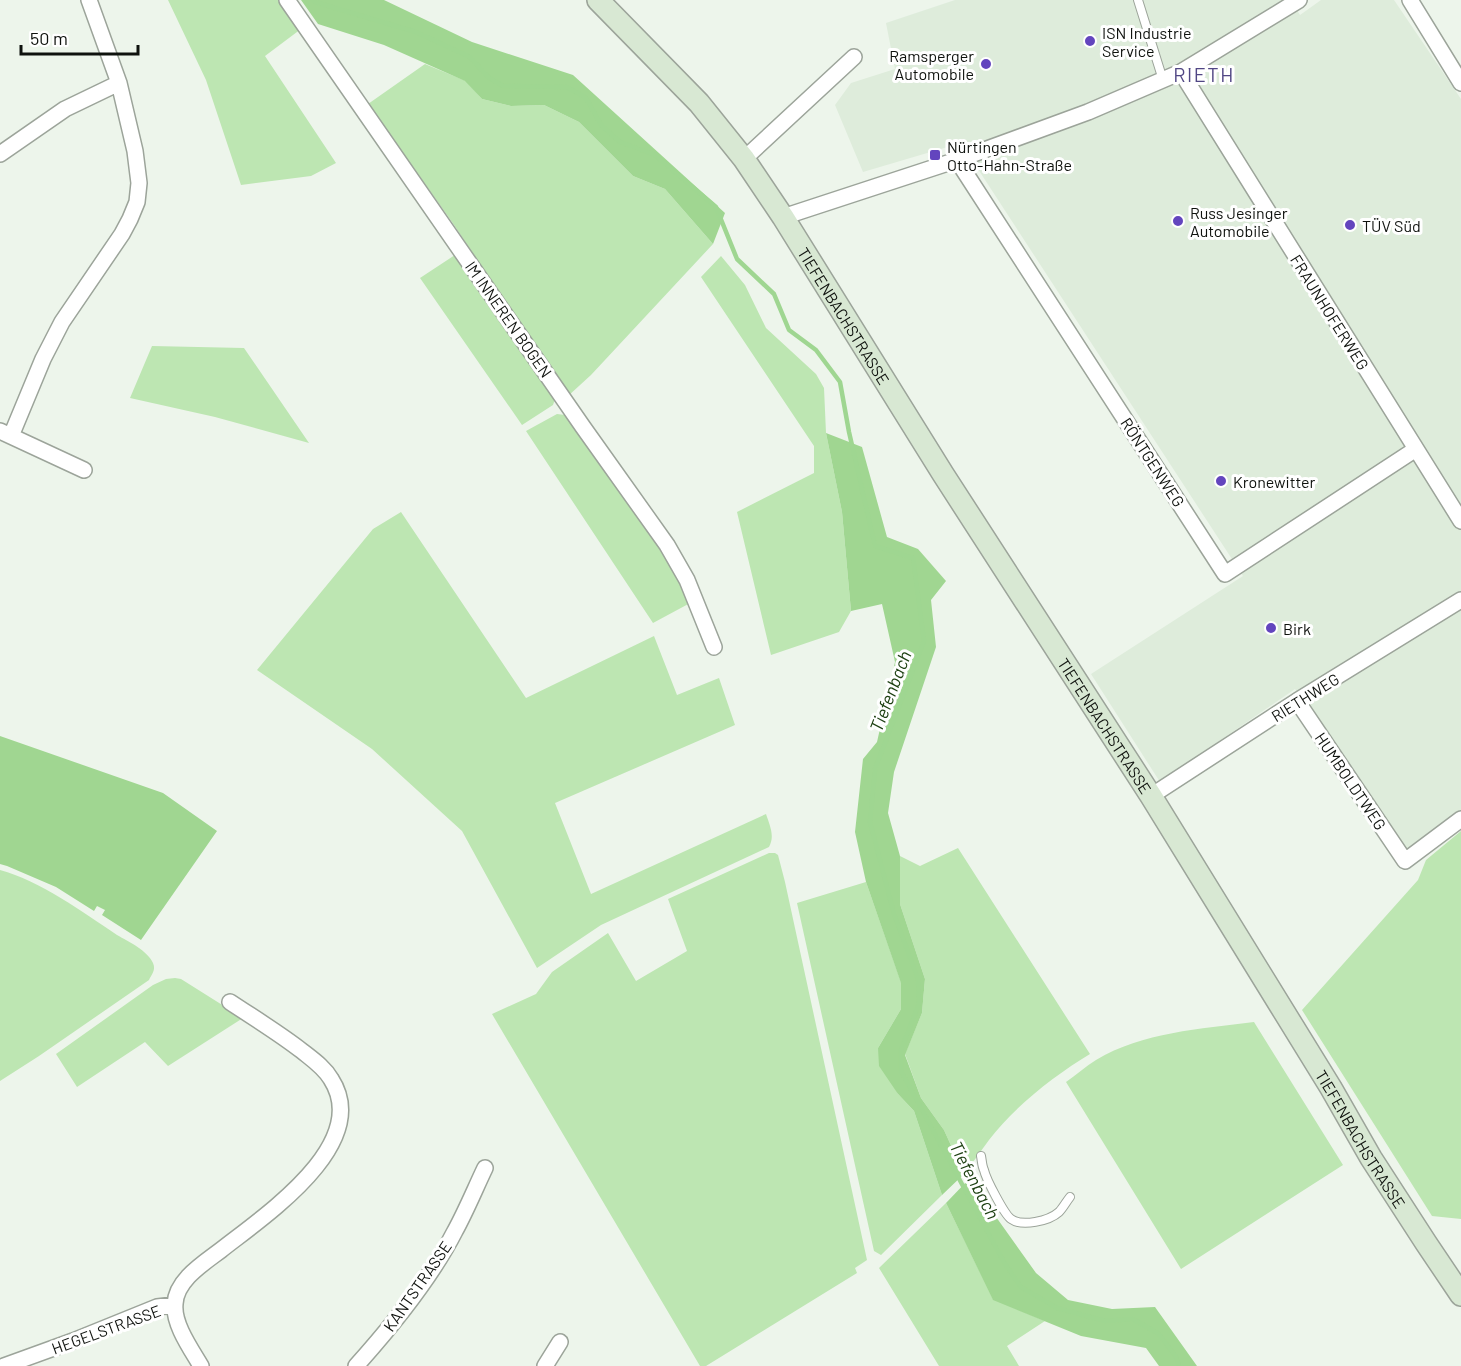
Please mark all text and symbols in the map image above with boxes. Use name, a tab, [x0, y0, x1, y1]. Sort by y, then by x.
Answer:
scale bar	[21, 18, 138, 56]
place label: ISN Industrie Service	[1102, 23, 1191, 60]
text: 50 m	[30, 27, 68, 49]
marker: ISN Industrie Service	[1083, 34, 1097, 48]
place label: Ramsperger Automobile	[889, 46, 974, 83]
marker: Ramsperger Automobile	[979, 57, 993, 71]
district label: RIETH	[1173, 62, 1235, 86]
place label: Nürtingen Otto-Hahn-Straße	[947, 137, 1072, 174]
marker: Nürtingen Otto-Hahn-Straße	[928, 148, 942, 162]
place label: Russ Jesinger Automobile	[1190, 203, 1288, 240]
marker: Russ Jesinger Automobile	[1171, 214, 1185, 228]
place label: TÜV Süd	[1362, 216, 1421, 235]
marker: TÜV Süd	[1343, 218, 1357, 232]
street label: TIEFENBACHSTRASSE	[795, 243, 894, 387]
street label: FRAUNHOFERWEG	[1287, 251, 1373, 373]
street label: IM INNEREN BOGEN	[462, 257, 556, 381]
street label: RÖNTGENWEG	[1117, 414, 1189, 510]
place label: Kronewitter	[1233, 472, 1316, 491]
marker: Kronewitter	[1214, 474, 1228, 488]
place label: Birk	[1283, 619, 1311, 638]
marker: Birk	[1264, 621, 1278, 635]
water label: Tiefenbach	[865, 647, 915, 735]
street label: TIEFENBACHSTRASSE	[1055, 654, 1156, 797]
street label: RIETHWEG	[1268, 669, 1342, 725]
street label: HUMBOLDTWEG	[1311, 729, 1391, 833]
street label: TIEFENBACHSTRASSE	[1312, 1066, 1410, 1211]
water label: Tiefenbach	[945, 1137, 1005, 1223]
street label: KANTSTRASSE	[379, 1237, 455, 1335]
street label: HEGELSTRASSE	[49, 1300, 163, 1358]

